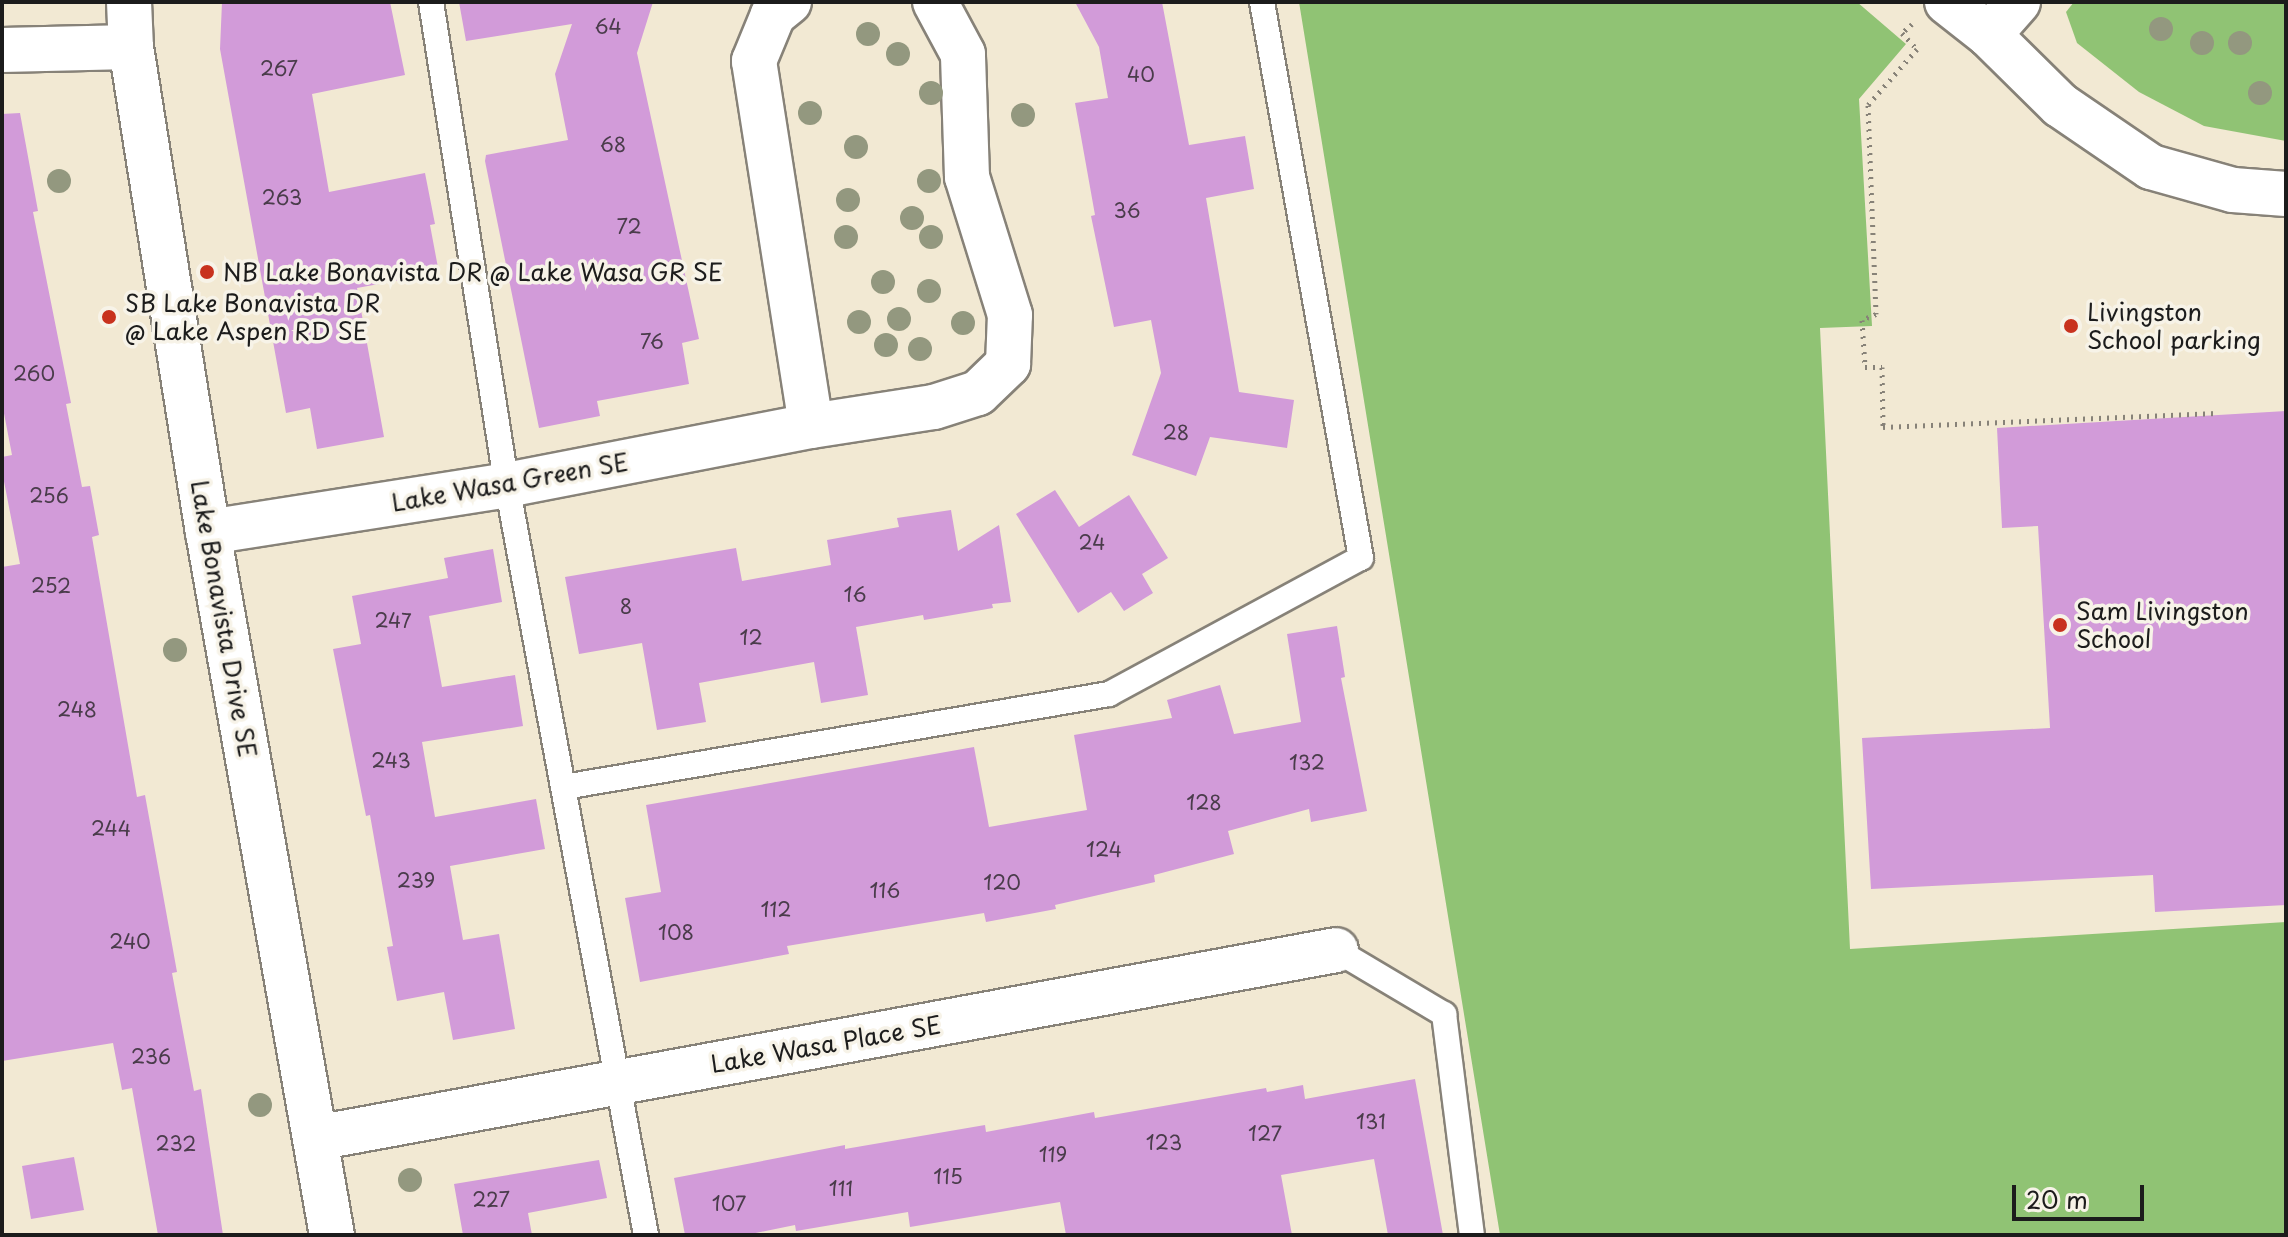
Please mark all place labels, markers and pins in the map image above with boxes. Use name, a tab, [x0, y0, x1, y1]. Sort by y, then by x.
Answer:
place label: NB Lake Bonavista DR @ Lake Wasa GR SE	[223, 258, 733, 286]
marker: NB Lake Bonavista DR @ Lake Wasa GR SE	[198, 263, 216, 281]
place label: SB Lake Bonavista DR @ Lake Aspen RD SE	[125, 289, 384, 345]
place label: Livingston School parking	[2087, 298, 2261, 354]
marker: SB Lake Bonavista DR @ Lake Aspen RD SE	[100, 308, 118, 326]
marker: Livingston School parking	[2062, 317, 2080, 335]
place label: Sam Livingston School	[2076, 597, 2249, 653]
marker: Sam Livingston School	[2051, 616, 2069, 634]

